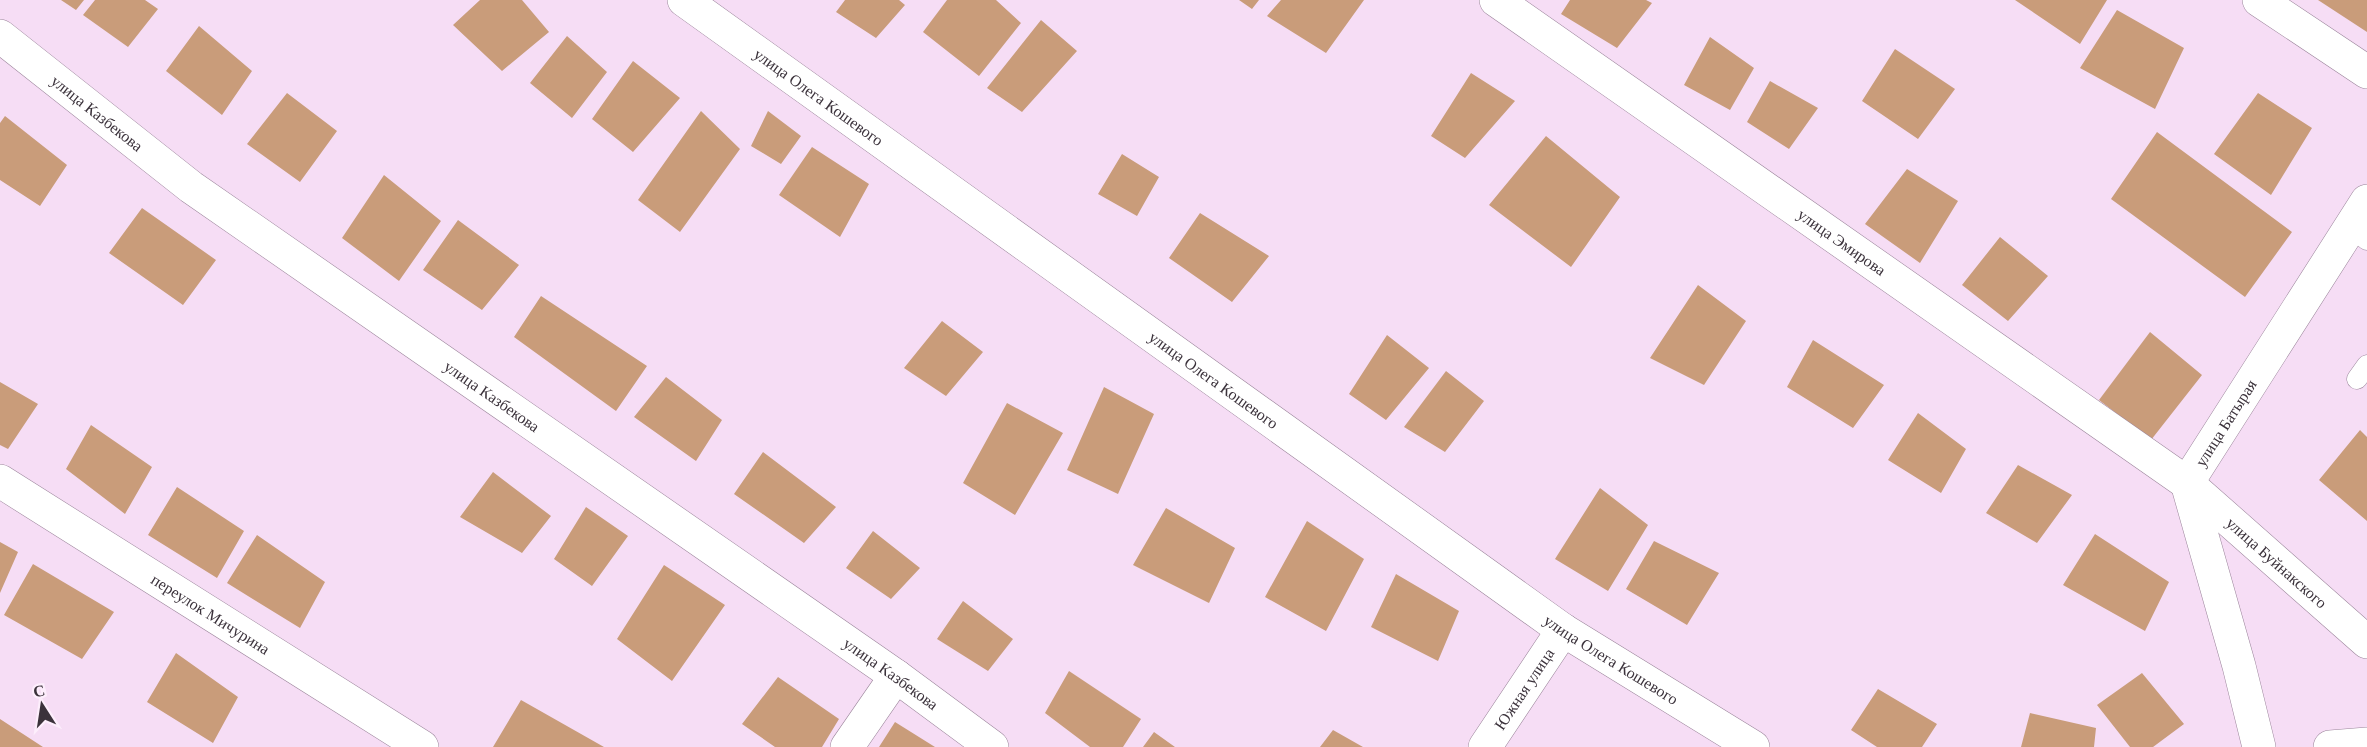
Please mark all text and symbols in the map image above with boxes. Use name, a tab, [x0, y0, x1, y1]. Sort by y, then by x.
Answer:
street label: улица Олега Кошевого	[750, 45, 887, 149]
street label: улица Казбекова	[47, 72, 146, 154]
street label: улица Эмирова	[1794, 205, 1889, 278]
street label: улица Олега Кошевого	[1146, 328, 1282, 432]
street label: улица Казбекова	[441, 357, 543, 435]
street label: улица Батырая	[2191, 376, 2260, 470]
street label: улица Буйнакского	[2223, 514, 2331, 611]
street label: переулок Мичурина	[148, 570, 273, 657]
street label: улица Олега Кошевого	[1541, 611, 1682, 707]
street label: улица Казбекова	[840, 634, 942, 713]
street label: Южная улица	[1491, 645, 1557, 733]
north arrow	[12, 675, 72, 735]
text: С	[32, 681, 46, 700]

